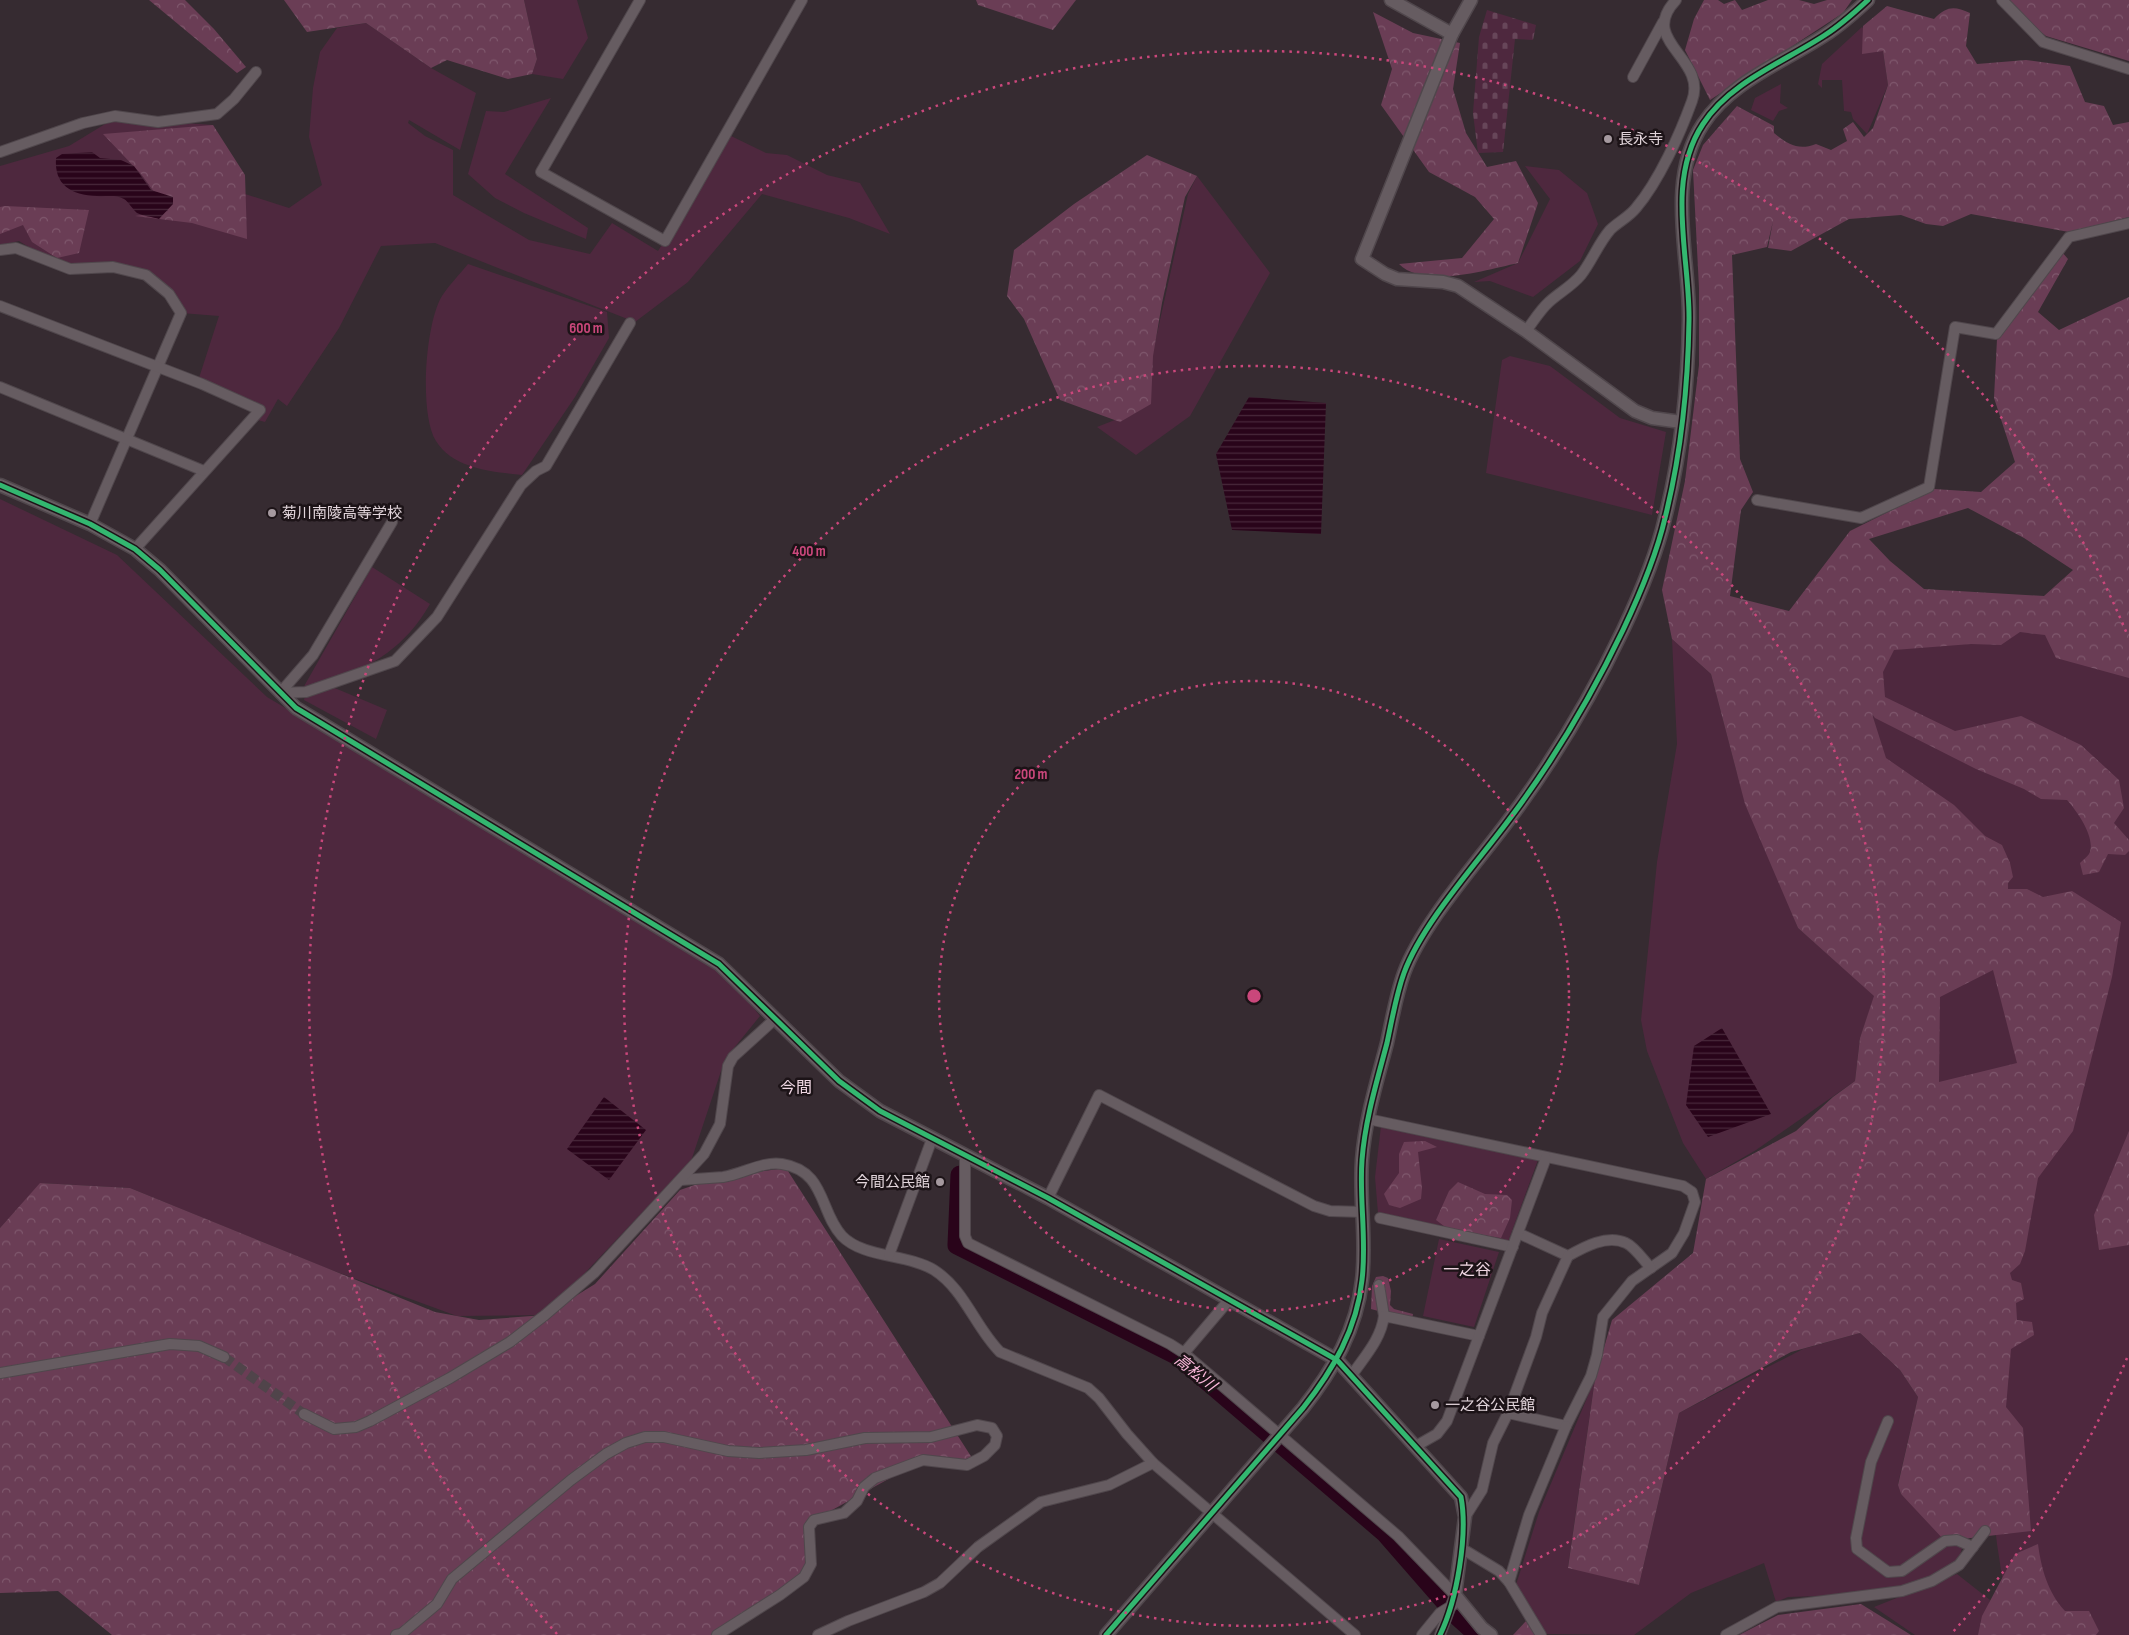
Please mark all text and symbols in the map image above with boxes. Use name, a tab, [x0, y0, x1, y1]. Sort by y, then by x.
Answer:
place label: 長永寺	[1618, 130, 1663, 149]
marker: 長永寺	[1602, 133, 1614, 145]
text: 600 m	[569, 319, 603, 338]
place label: 菊川南陵高等学校	[282, 504, 402, 523]
marker: 菊川南陵高等学校	[266, 507, 278, 519]
text: 400 m	[792, 542, 826, 561]
text: 200 m	[1014, 765, 1048, 784]
centre of rings	[1245, 987, 1263, 1005]
district label: 今間	[780, 1079, 812, 1098]
place label: 今間公民館	[855, 1173, 930, 1192]
marker: 今間公民館	[934, 1176, 946, 1188]
district label: 一之谷	[1443, 1261, 1491, 1280]
water label: 高松川	[1170, 1351, 1221, 1397]
place label: 一之谷公民館	[1445, 1396, 1535, 1415]
marker: 一之谷公民館	[1429, 1399, 1441, 1411]

